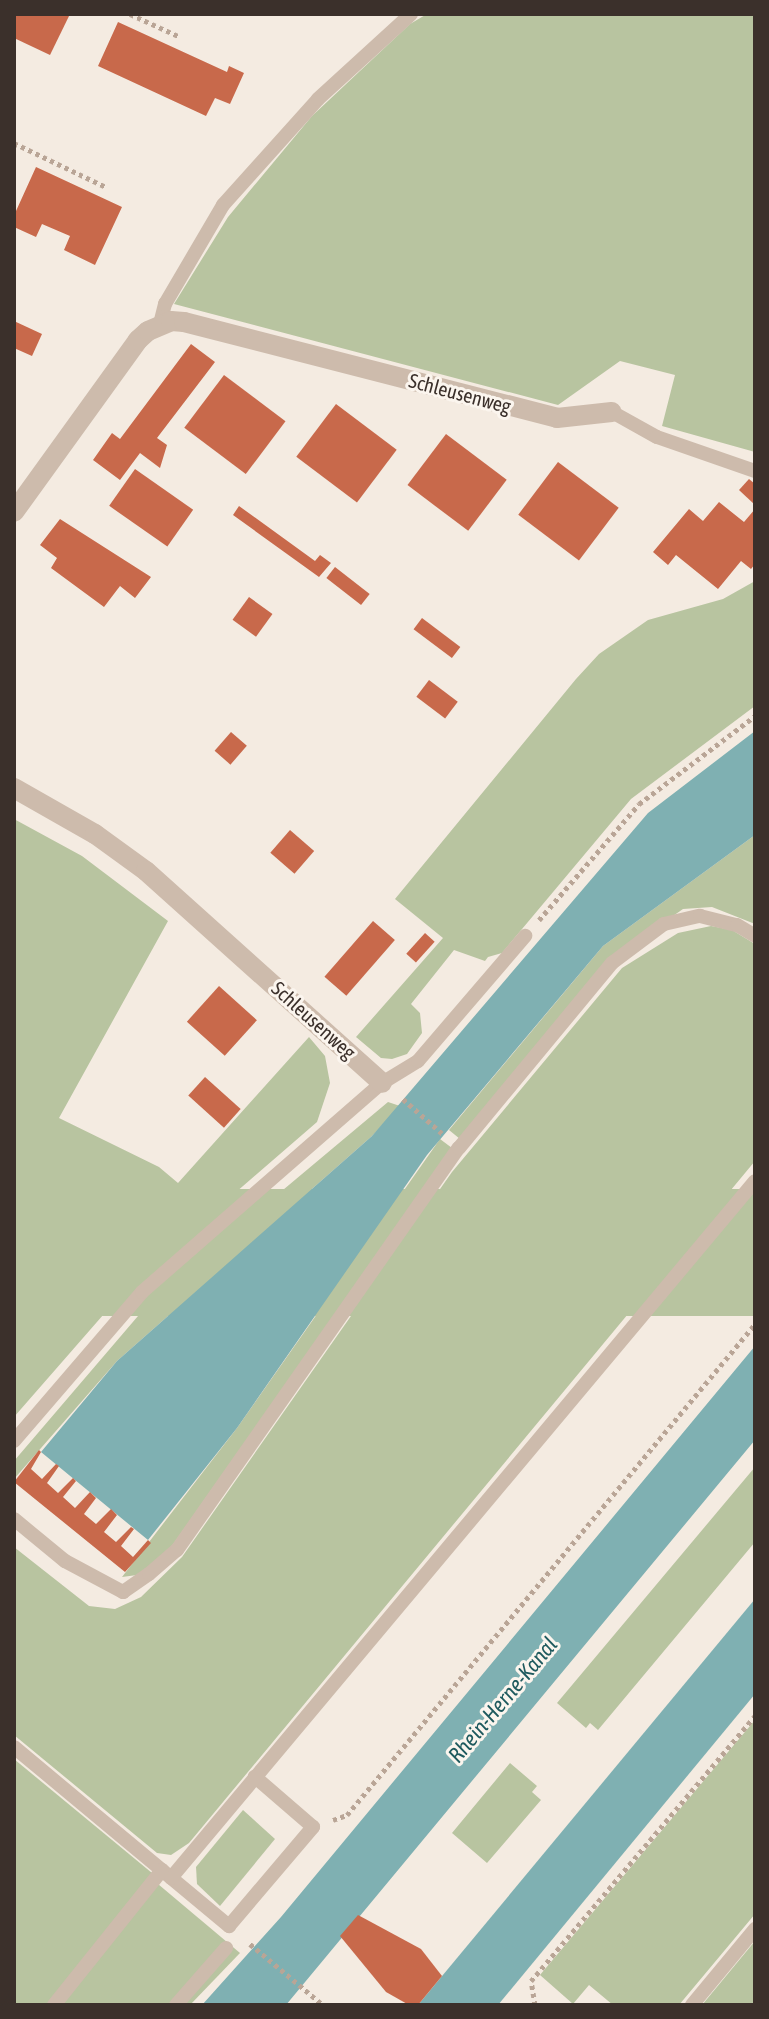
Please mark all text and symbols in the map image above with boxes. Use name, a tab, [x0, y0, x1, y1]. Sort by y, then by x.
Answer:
street label: Schleusenweg	[406, 368, 514, 418]
street label: Schleusenweg	[267, 976, 361, 1064]
water label: Rhein-Herne-Kanal	[443, 1632, 563, 1768]

